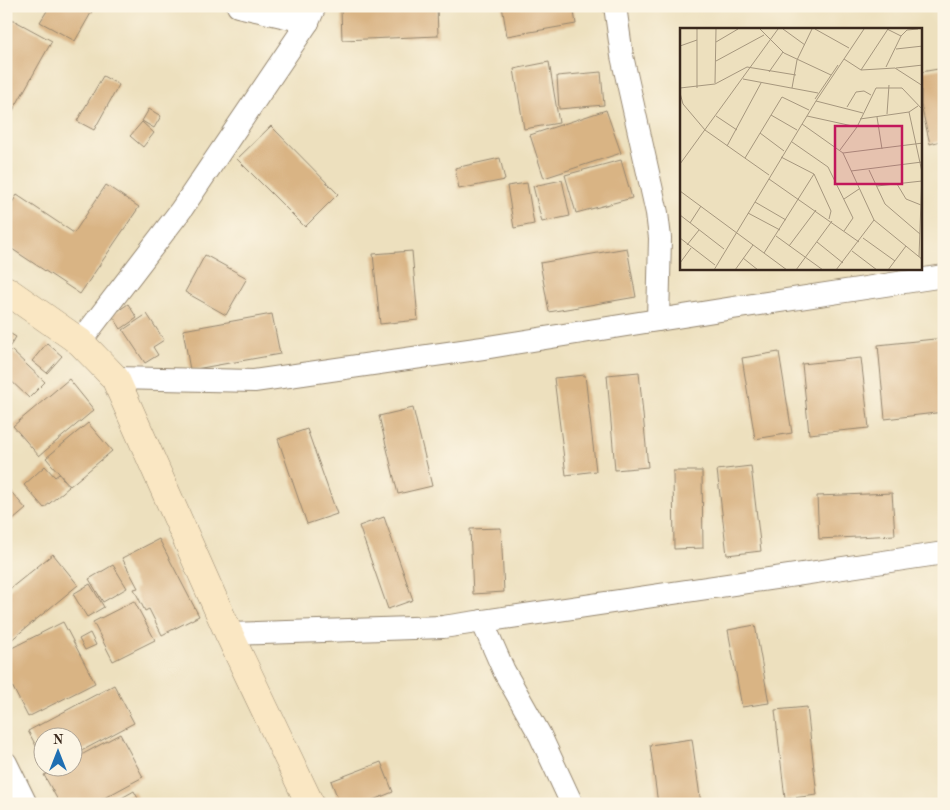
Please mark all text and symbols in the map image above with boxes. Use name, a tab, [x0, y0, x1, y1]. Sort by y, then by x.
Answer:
inset map	[680, 28, 922, 270]
north arrow	[32, 728, 82, 778]
text: N	[53, 733, 64, 747]

